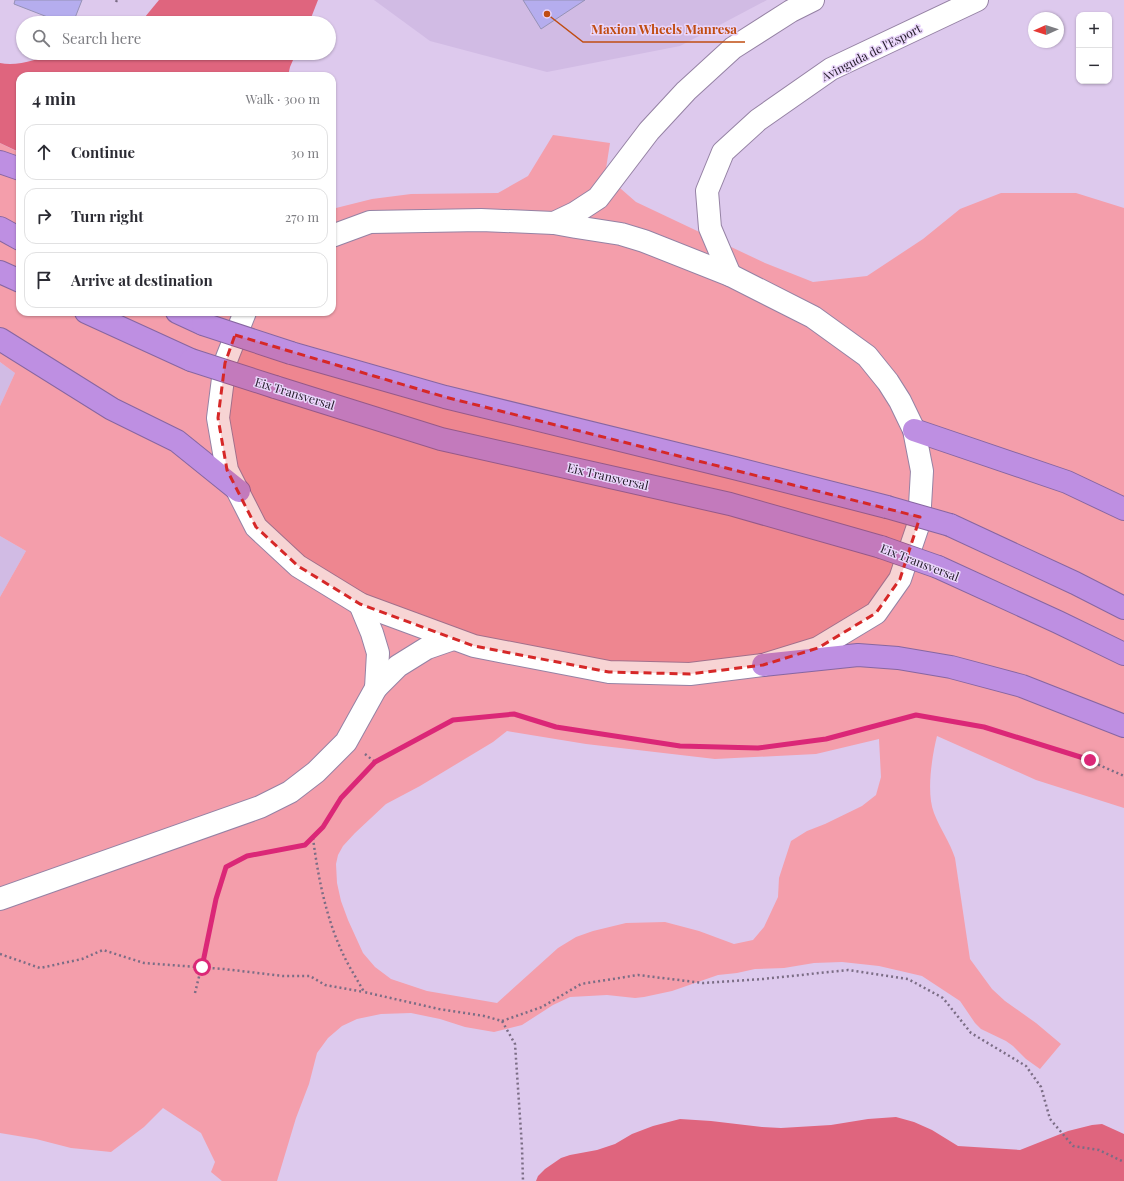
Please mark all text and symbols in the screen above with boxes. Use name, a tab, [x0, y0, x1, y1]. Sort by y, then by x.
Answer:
north arrow	[1028, 12, 1064, 48]
map controls	[1076, 12, 1112, 84]
button: +	[1076, 12, 1112, 48]
search box	[16, 16, 336, 60]
callout: Maxion Wheels Manresa	[583, 17, 745, 42]
text: Maxion Wheels Manresa	[591, 20, 737, 37]
street label: Avinguda de l'Esport	[817, 20, 924, 85]
icon: search	[30, 27, 52, 49]
text: Search here	[62, 28, 141, 48]
button: −	[1076, 48, 1112, 84]
text: 4 min	[32, 87, 76, 109]
text: Walk · 300 m	[246, 90, 320, 107]
icon: ahead	[33, 141, 55, 163]
text: Continue	[71, 142, 135, 162]
text: 30 m	[291, 144, 319, 161]
icon: right	[33, 205, 55, 227]
text: Turn right	[71, 206, 144, 226]
text: 270 m	[285, 208, 319, 225]
icon: arrive	[33, 269, 55, 291]
text: Arrive at destination	[71, 270, 213, 290]
street label: Eix Transversal	[253, 373, 337, 413]
street label: Eix Transversal	[566, 459, 651, 493]
street label: Eix Transversal	[878, 540, 962, 585]
route end	[1081, 751, 1099, 769]
route start	[193, 958, 211, 976]

